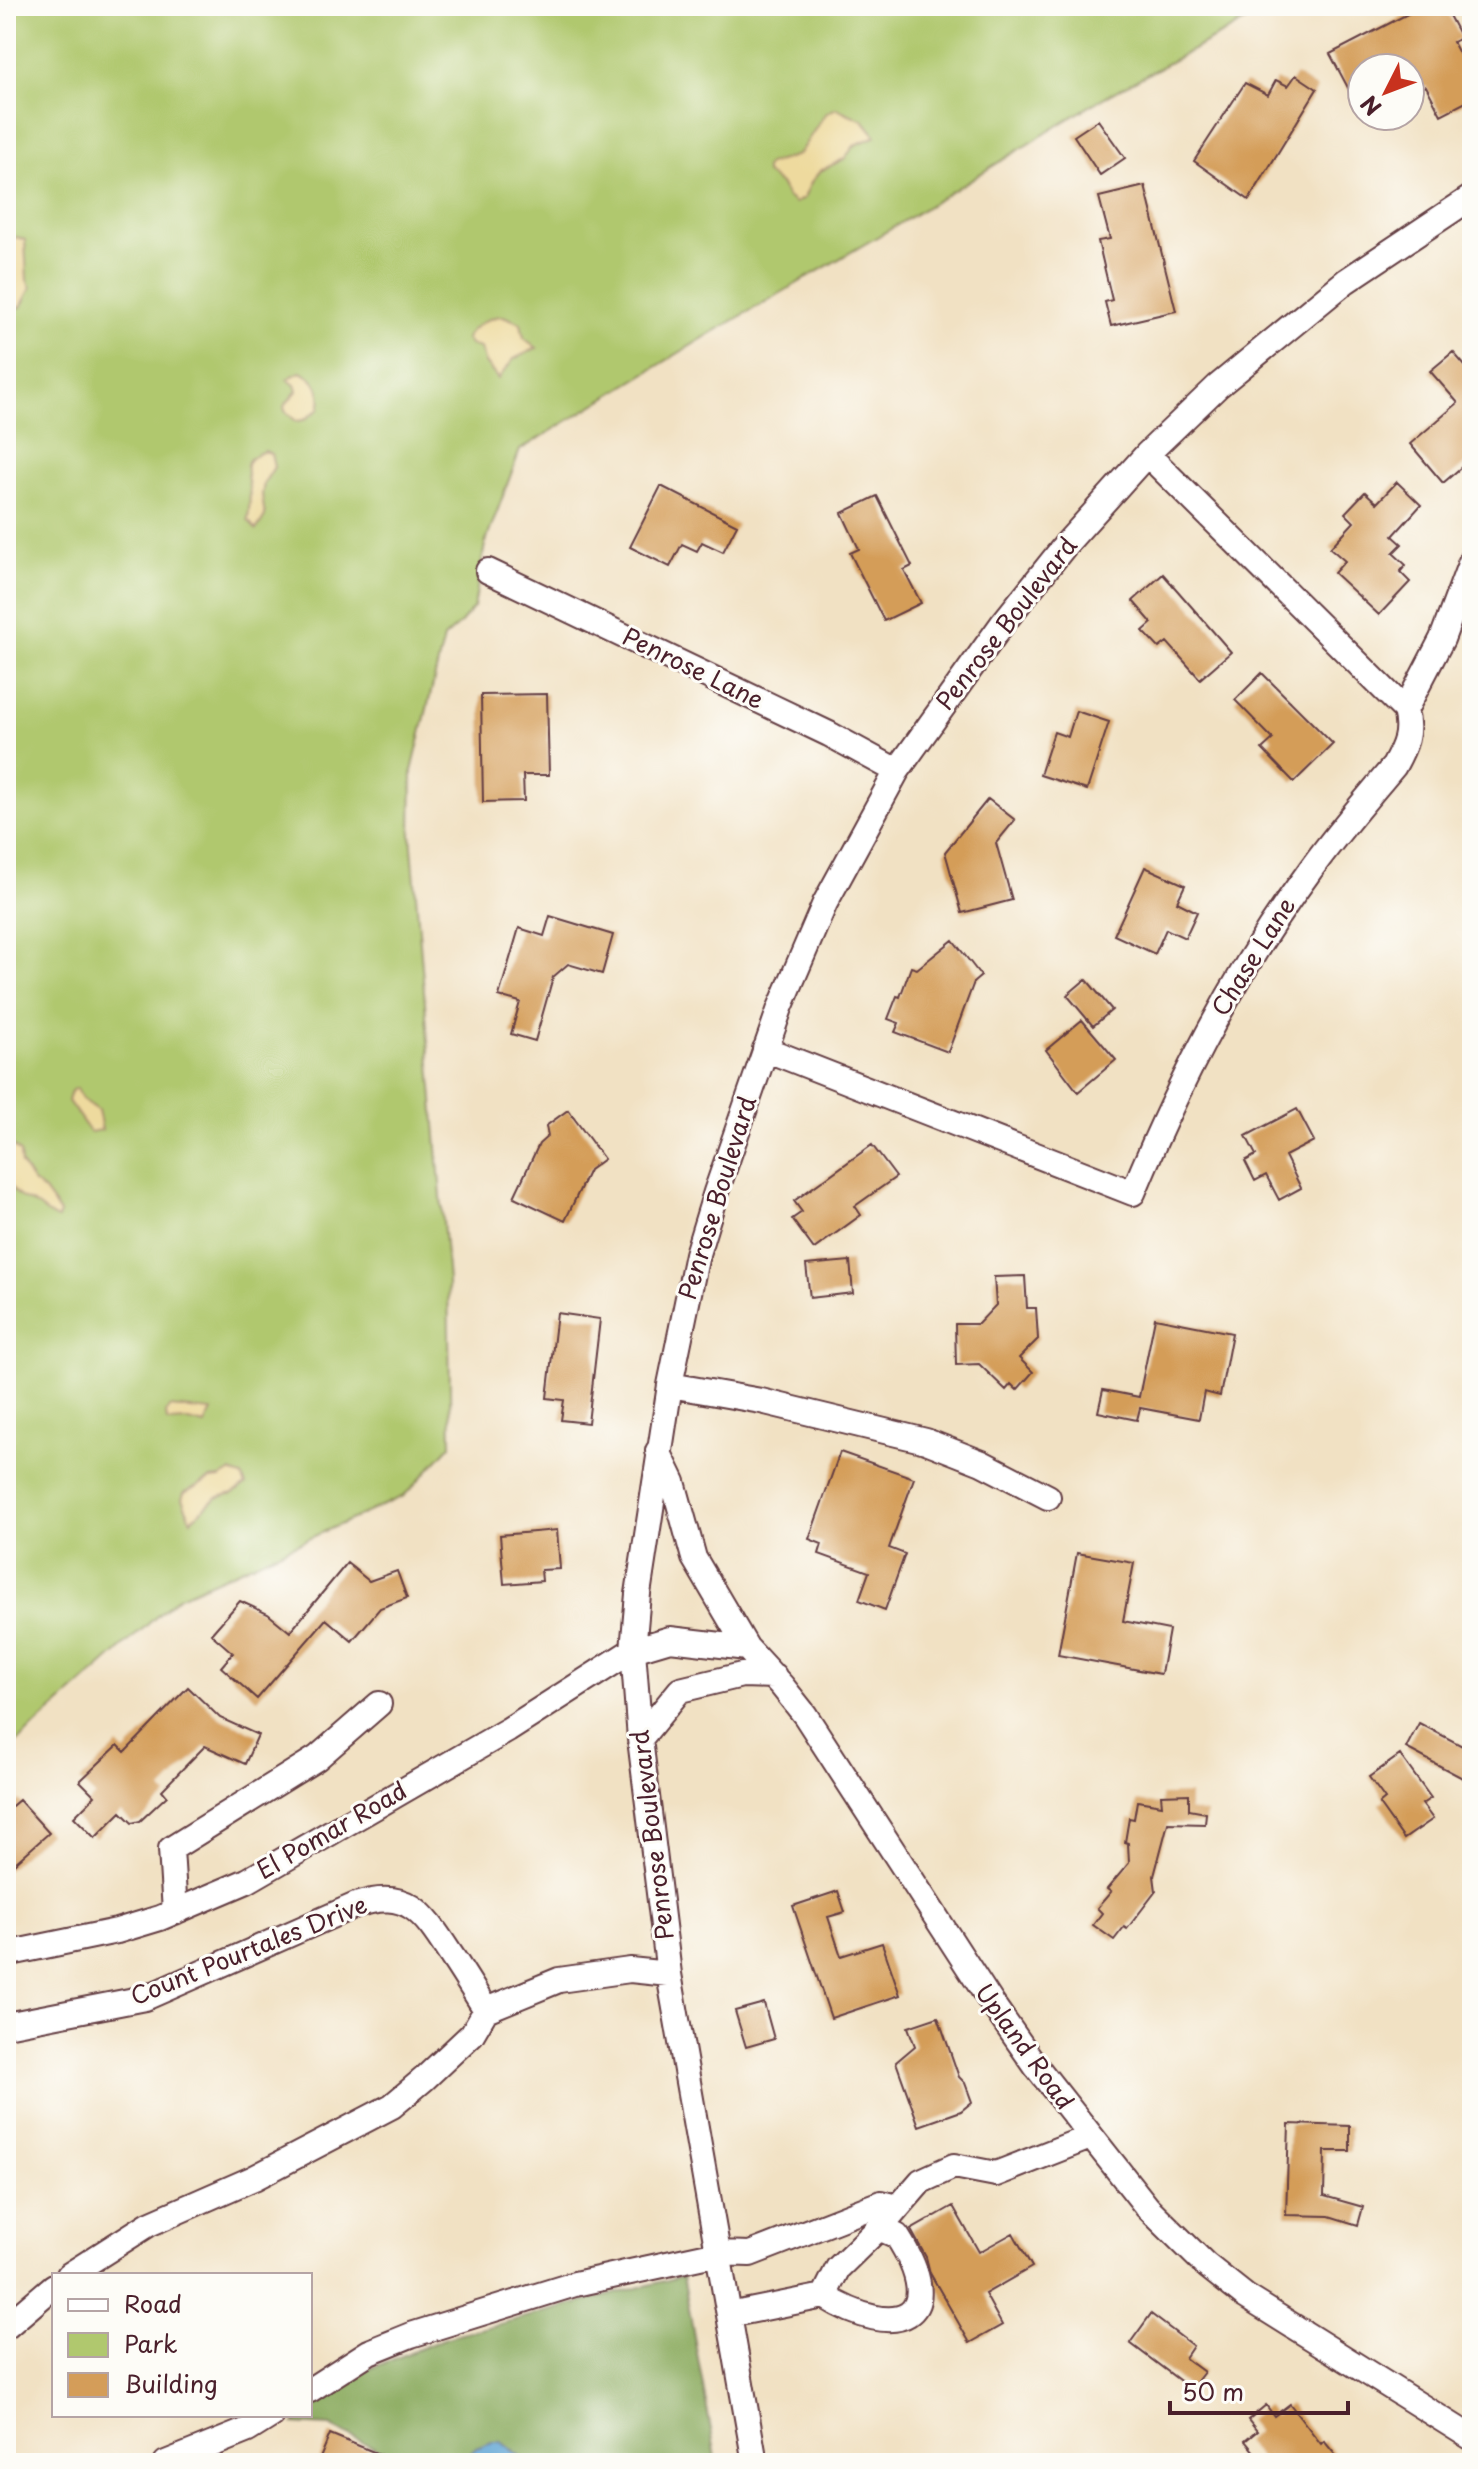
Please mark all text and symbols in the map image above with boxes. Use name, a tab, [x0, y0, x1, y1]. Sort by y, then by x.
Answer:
north arrow	[1346, 52, 1426, 132]
text: N	[1352, 89, 1388, 124]
street label: Penrose Boulevard	[926, 528, 1085, 717]
street label: Penrose Lane	[617, 617, 771, 717]
street label: Chase Lane	[1201, 890, 1303, 1022]
street label: Penrose Boulevard	[668, 1091, 764, 1304]
street label: Penrose Boulevard	[620, 1728, 682, 1942]
street label: El Pomar Road	[249, 1772, 413, 1887]
street label: Count Pourtales Drive	[124, 1885, 372, 2013]
street label: Upland Road	[967, 1975, 1084, 2116]
legend	[52, 2273, 312, 2417]
text: Road	[124, 2285, 182, 2321]
text: Park	[124, 2325, 178, 2361]
text: Building	[124, 2365, 218, 2401]
scale bar	[1170, 2365, 1348, 2415]
text: 50 m	[1182, 2373, 1244, 2409]

